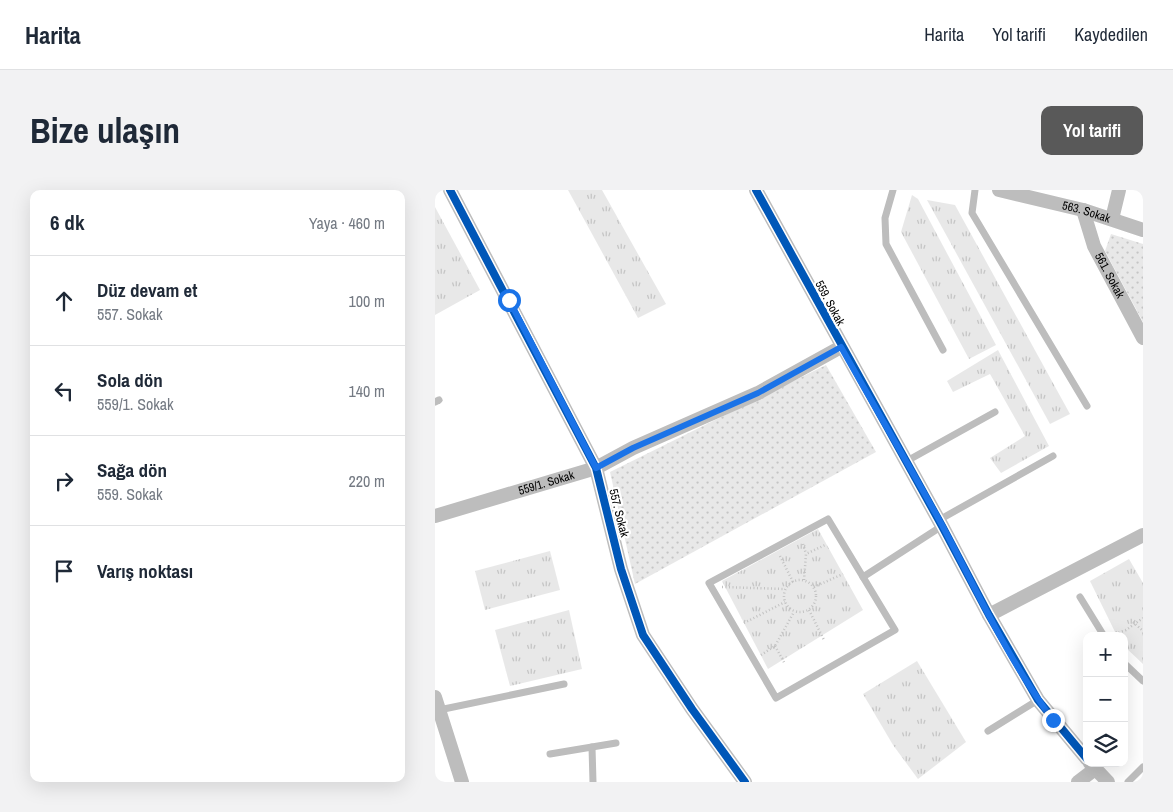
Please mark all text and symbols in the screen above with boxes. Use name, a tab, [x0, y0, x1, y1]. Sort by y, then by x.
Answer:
text: Harita	[25, 19, 81, 51]
text: Harita	[924, 22, 964, 47]
text: Yol tarifi	[992, 22, 1046, 47]
text: Kaydedilen	[1074, 22, 1148, 47]
button: Yol tarifi	[1041, 106, 1143, 155]
text: Bize ulaşın	[30, 107, 180, 154]
street label: 563. Sokak	[1061, 197, 1112, 227]
text: 6 dk	[50, 208, 84, 237]
text: Yaya · 460 m	[309, 212, 385, 234]
street label: 561. Sokak	[1091, 250, 1128, 301]
text: Düz devam et	[97, 277, 197, 303]
street label: 559. Sokak	[811, 278, 849, 329]
icon: ahead	[50, 287, 78, 315]
route start	[498, 289, 521, 312]
text: 100 m	[349, 290, 385, 312]
text: 557. Sokak	[97, 303, 163, 325]
text: Sola dön	[97, 367, 163, 393]
icon: left	[50, 377, 78, 405]
text: 140 m	[349, 380, 385, 402]
text: 559/1. Sokak	[97, 393, 174, 415]
text: Sağa dön	[97, 457, 167, 483]
icon: right	[50, 467, 78, 495]
street label: 559/1. Sokak	[516, 467, 576, 499]
text: 220 m	[349, 470, 385, 492]
text: 559. Sokak	[97, 483, 163, 505]
street label: 557. Sokak	[605, 487, 633, 539]
icon: arrive	[50, 557, 78, 585]
text: Varış noktası	[97, 558, 193, 584]
map controls	[1083, 632, 1128, 767]
button: +	[1083, 632, 1128, 677]
button: −	[1083, 677, 1128, 722]
route end	[1042, 709, 1065, 732]
button: layers	[1083, 722, 1128, 767]

